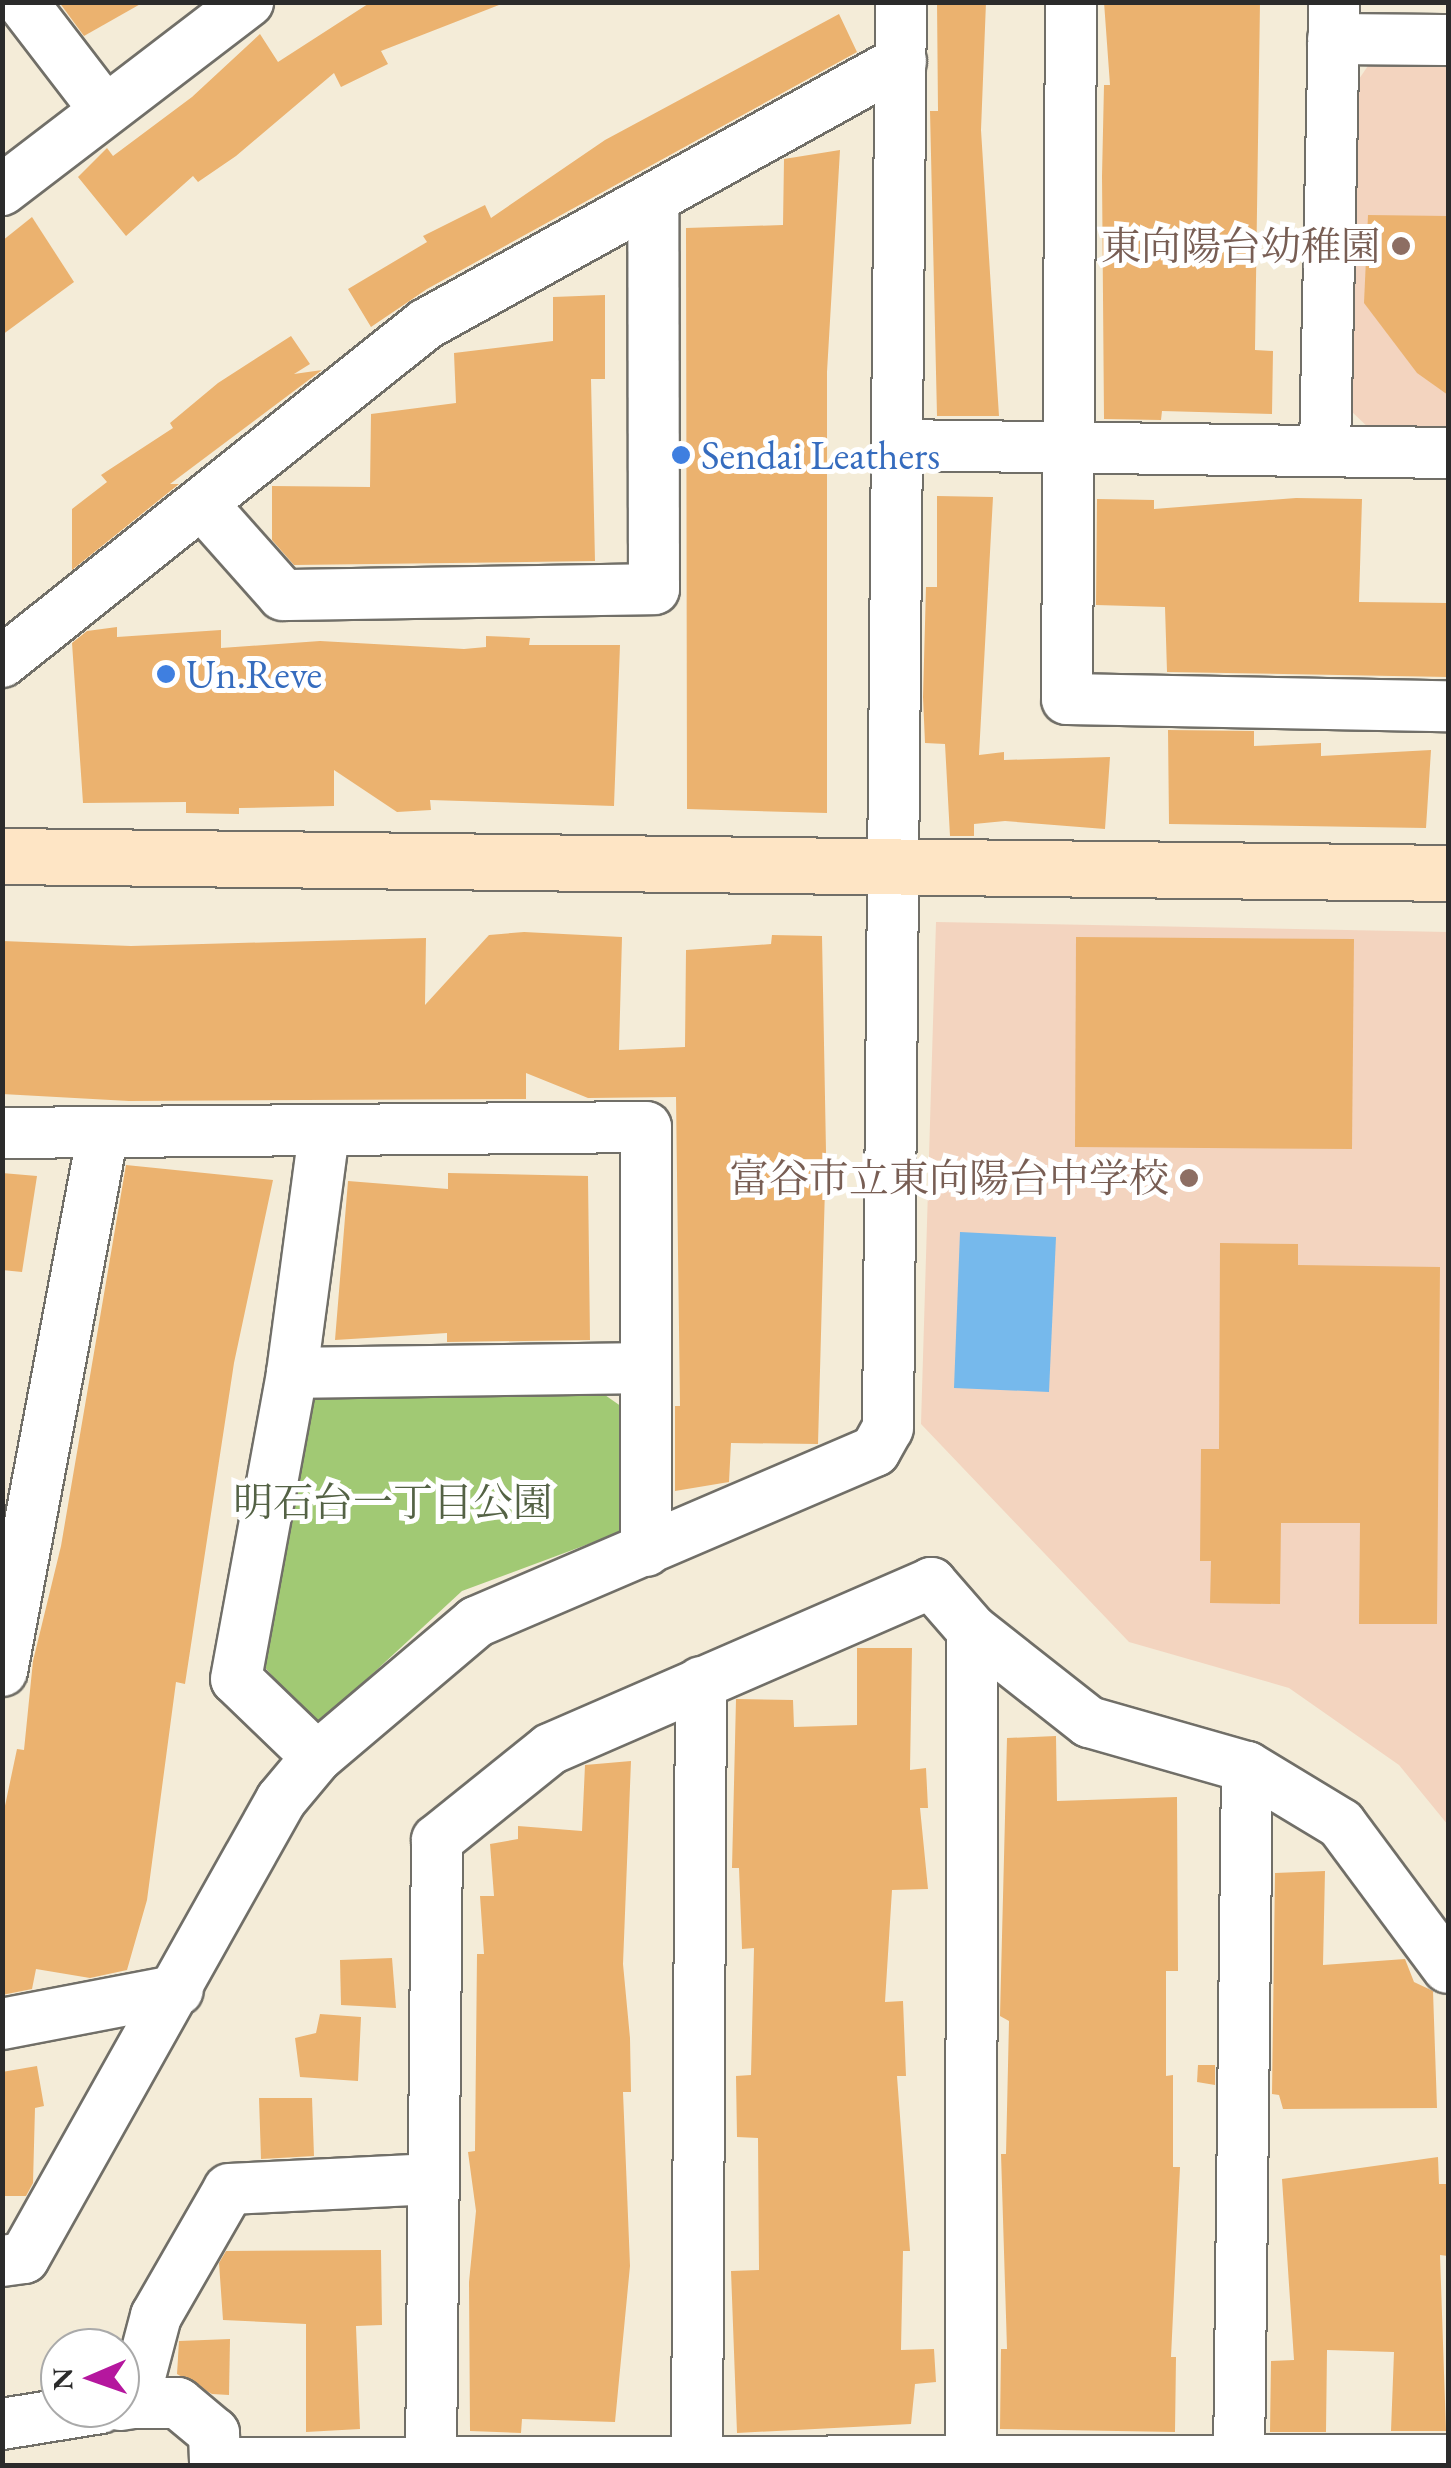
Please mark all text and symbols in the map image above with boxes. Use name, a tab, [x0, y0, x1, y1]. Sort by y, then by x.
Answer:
place label: 東向陽台幼稚園	[1101, 222, 1381, 270]
marker: 東向陽台幼稚園	[1390, 235, 1412, 257]
place label: Sendai Leathers	[701, 431, 940, 479]
marker: Sendai Leathers	[670, 444, 692, 466]
place label: Un.Reve	[186, 650, 322, 698]
marker: Un.Reve	[155, 663, 177, 685]
place label: 富谷市立東向陽台中学校	[729, 1154, 1169, 1202]
marker: 富谷市立東向陽台中学校	[1178, 1167, 1200, 1189]
park label: 明石台一丁目公園	[233, 1478, 553, 1526]
north arrow	[40, 2328, 140, 2428]
text: N	[44, 2367, 80, 2391]

